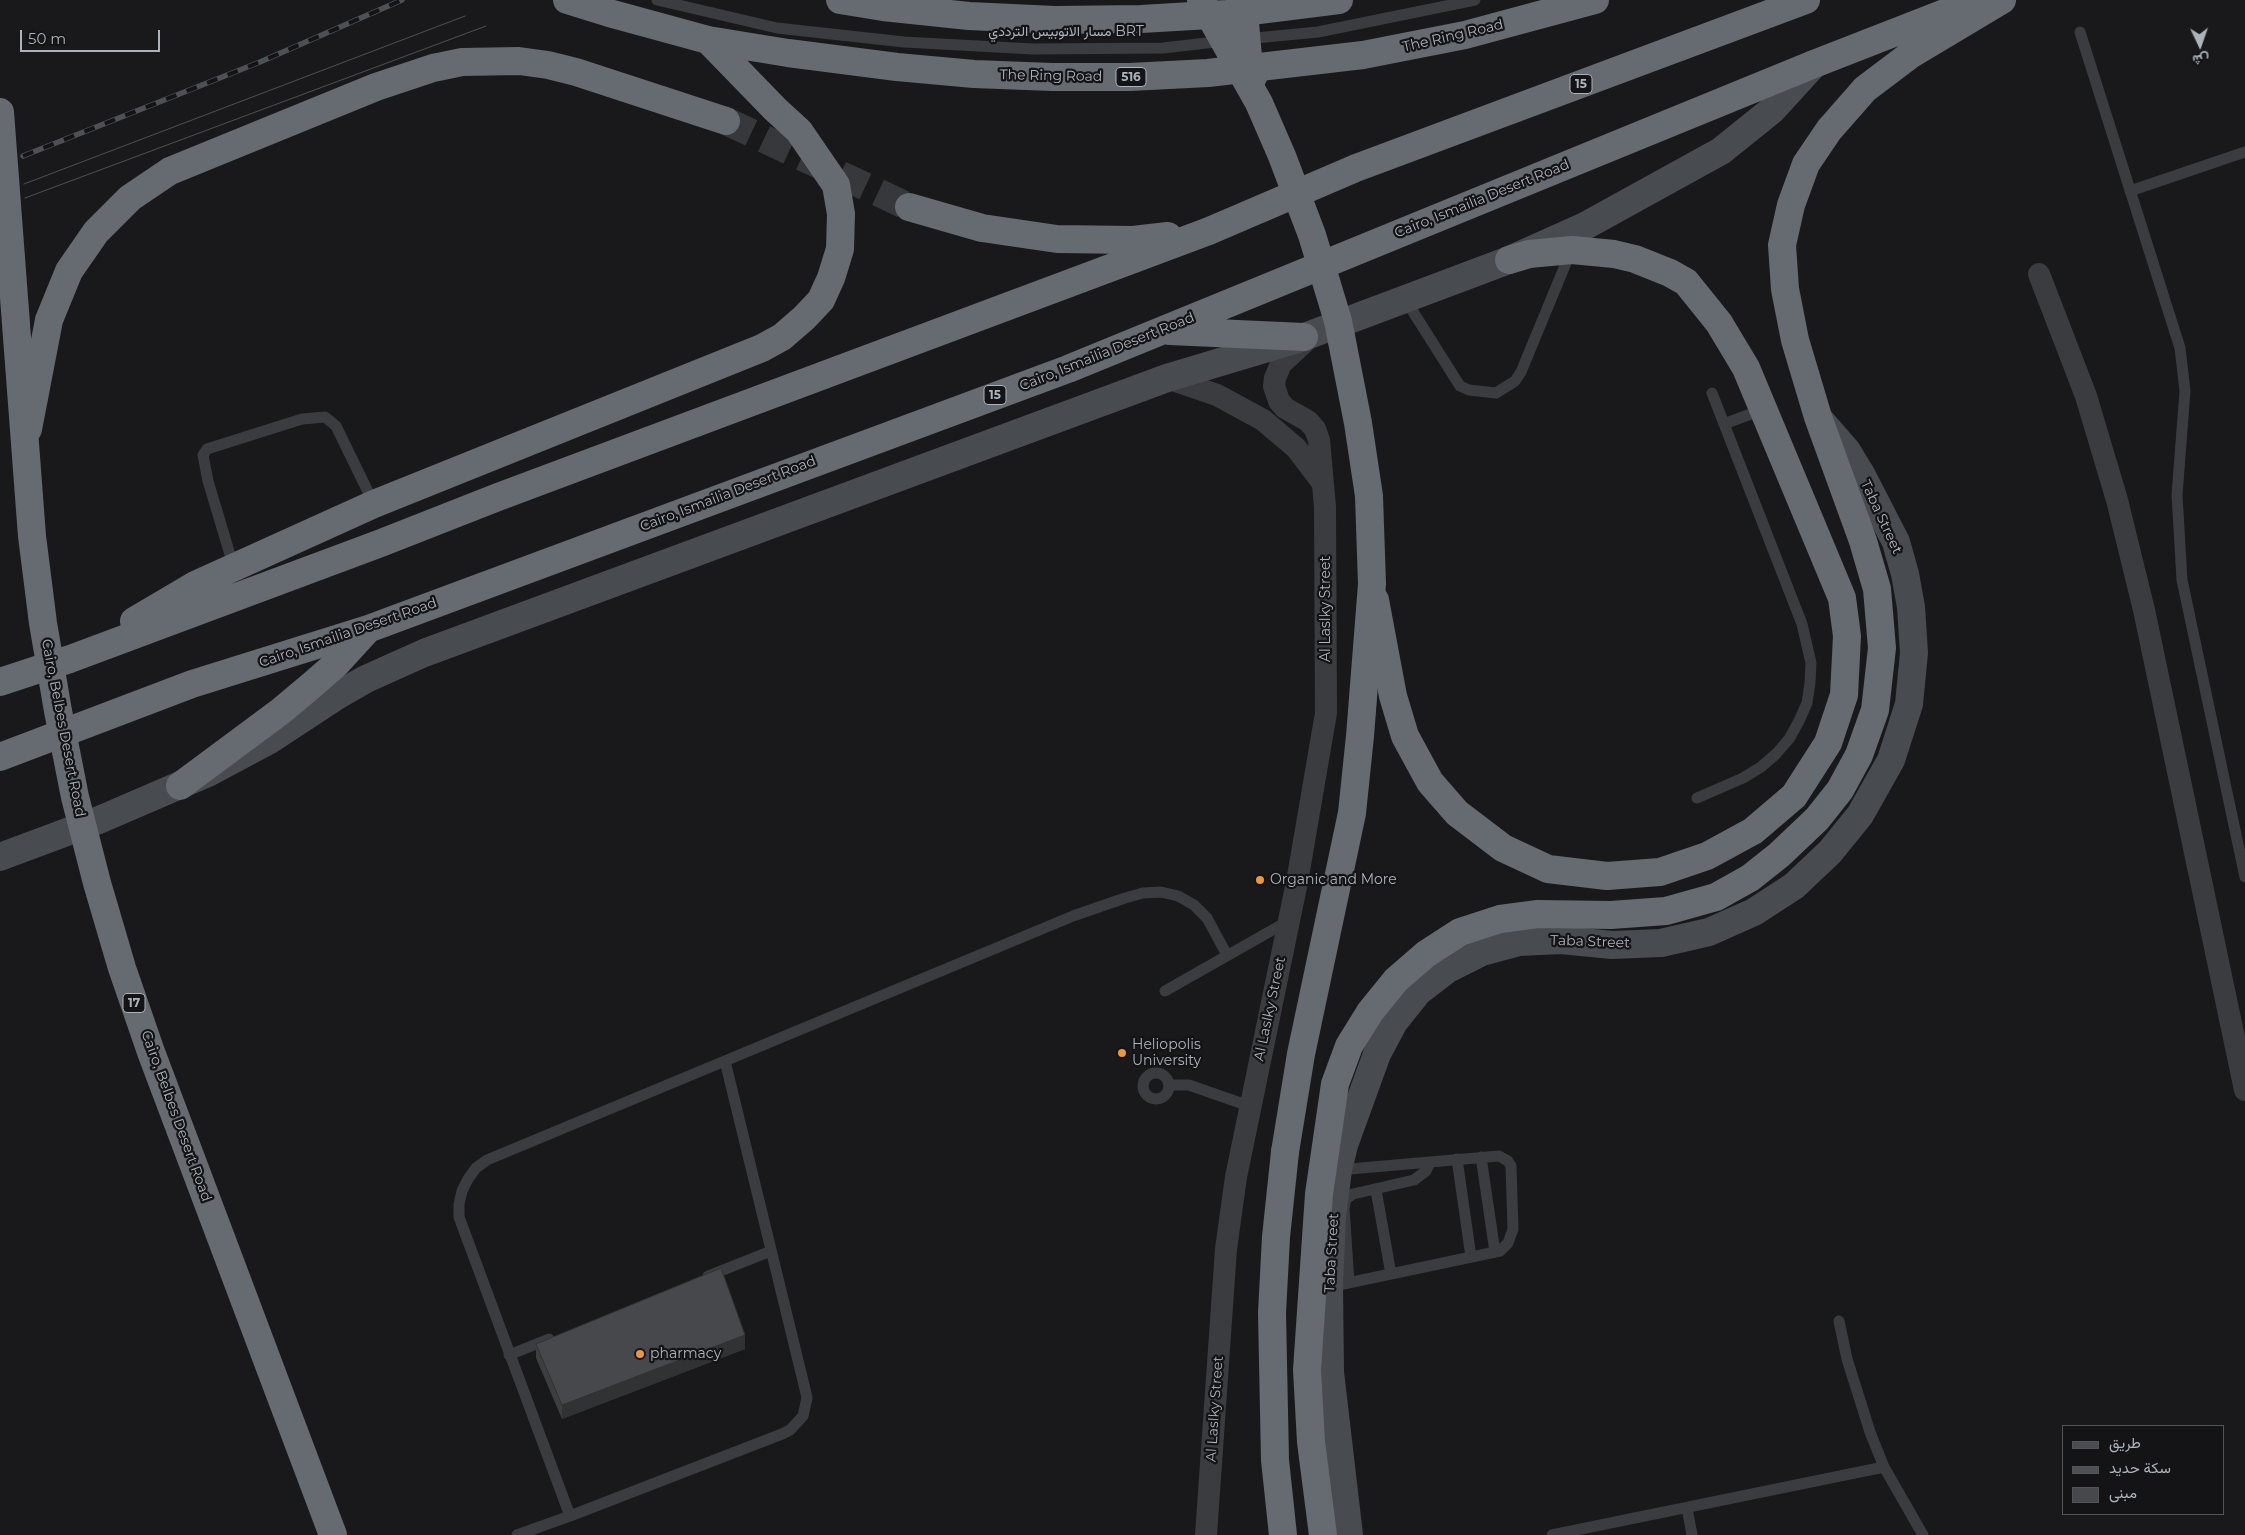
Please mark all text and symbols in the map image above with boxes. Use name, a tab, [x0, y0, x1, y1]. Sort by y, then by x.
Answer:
street label: The Ring Road	[1401, 16, 1505, 56]
scale bar	[22, 20, 162, 52]
north arrow	[2175, 20, 2225, 70]
street label: مسار الاتوبيس الترددي BRT	[988, 24, 1144, 40]
text: 50 m	[28, 29, 66, 48]
text: ش	[2192, 51, 2210, 69]
street label: The Ring Road	[999, 67, 1103, 85]
road number: 516	[1116, 68, 1146, 86]
road number: 15	[1570, 74, 1592, 94]
street label: Cairo, Ismailia Desert Road	[1392, 156, 1572, 242]
street label: Cairo, Ismailia Desert Road	[1017, 309, 1197, 395]
road number: 15	[984, 386, 1006, 404]
street label: Cairo, Ismailia Desert Road	[638, 453, 818, 535]
street label: Taba Street	[1857, 477, 1905, 557]
street label: Al Laslky Street	[1318, 556, 1334, 662]
street label: Cairo, Ismailia Desert Road	[257, 595, 439, 671]
street label: Cairo, Belbes Desert Road	[38, 638, 88, 818]
place label: Organic and More	[1270, 872, 1397, 888]
marker: Organic and More	[1254, 874, 1266, 886]
street label: Taba Street	[1550, 932, 1630, 952]
street label: Al Laslky Street	[1251, 955, 1289, 1063]
road number: 17	[123, 994, 145, 1012]
street label: Cairo, Belbes Desert Road	[137, 1028, 215, 1204]
place label: Heliopolis University	[1132, 1037, 1201, 1070]
marker: Heliopolis University	[1116, 1047, 1128, 1059]
street label: Taba Street	[1322, 1213, 1342, 1293]
place label: pharmacy	[650, 1346, 721, 1362]
marker: pharmacy	[634, 1348, 646, 1360]
street label: Al Laslky Street	[1203, 1355, 1227, 1463]
legend	[2062, 1425, 2225, 1515]
text: طريق	[2109, 1433, 2141, 1452]
text: سكة حديد	[2109, 1458, 2171, 1477]
text: مبنى	[2109, 1483, 2137, 1502]

